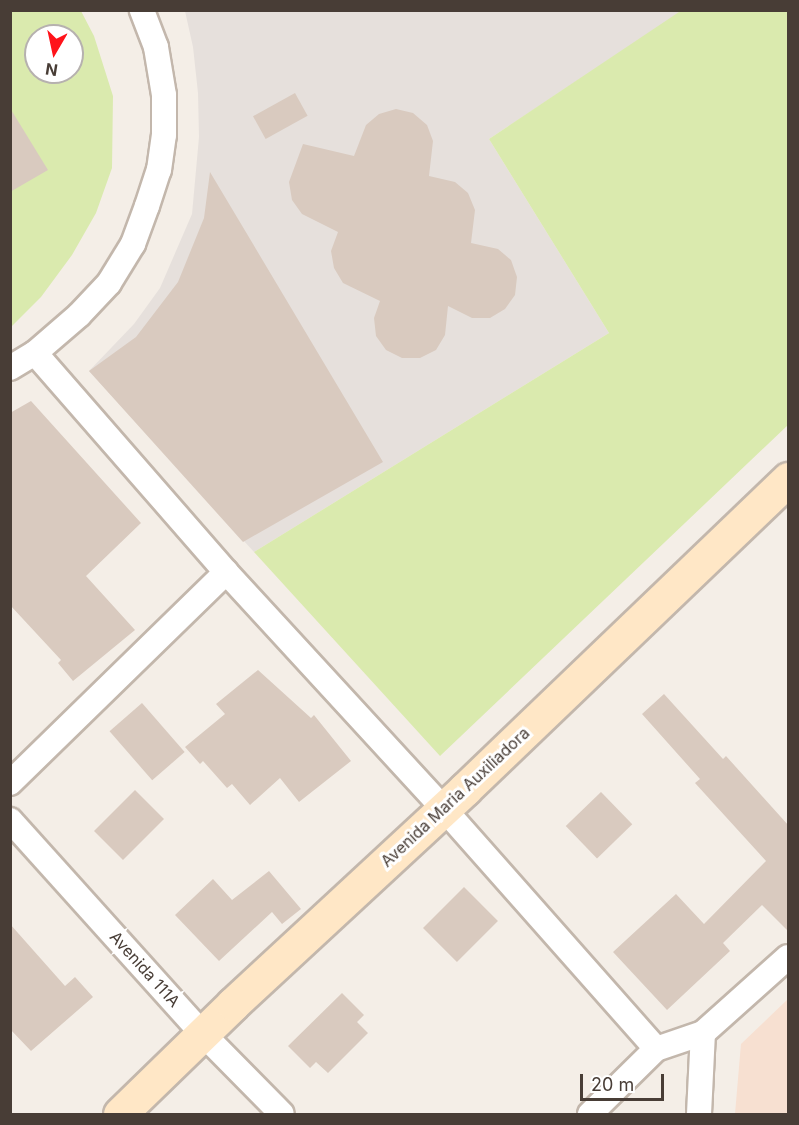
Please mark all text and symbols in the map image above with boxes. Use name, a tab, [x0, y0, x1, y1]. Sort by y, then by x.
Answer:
north arrow	[24, 24, 84, 84]
text: N	[44, 59, 59, 81]
street label: Avenida Maria Auxiliadora	[377, 723, 533, 871]
street label: Avenida 111A	[106, 927, 184, 1011]
scale bar	[583, 1062, 667, 1100]
text: 20 m	[591, 1074, 634, 1095]

